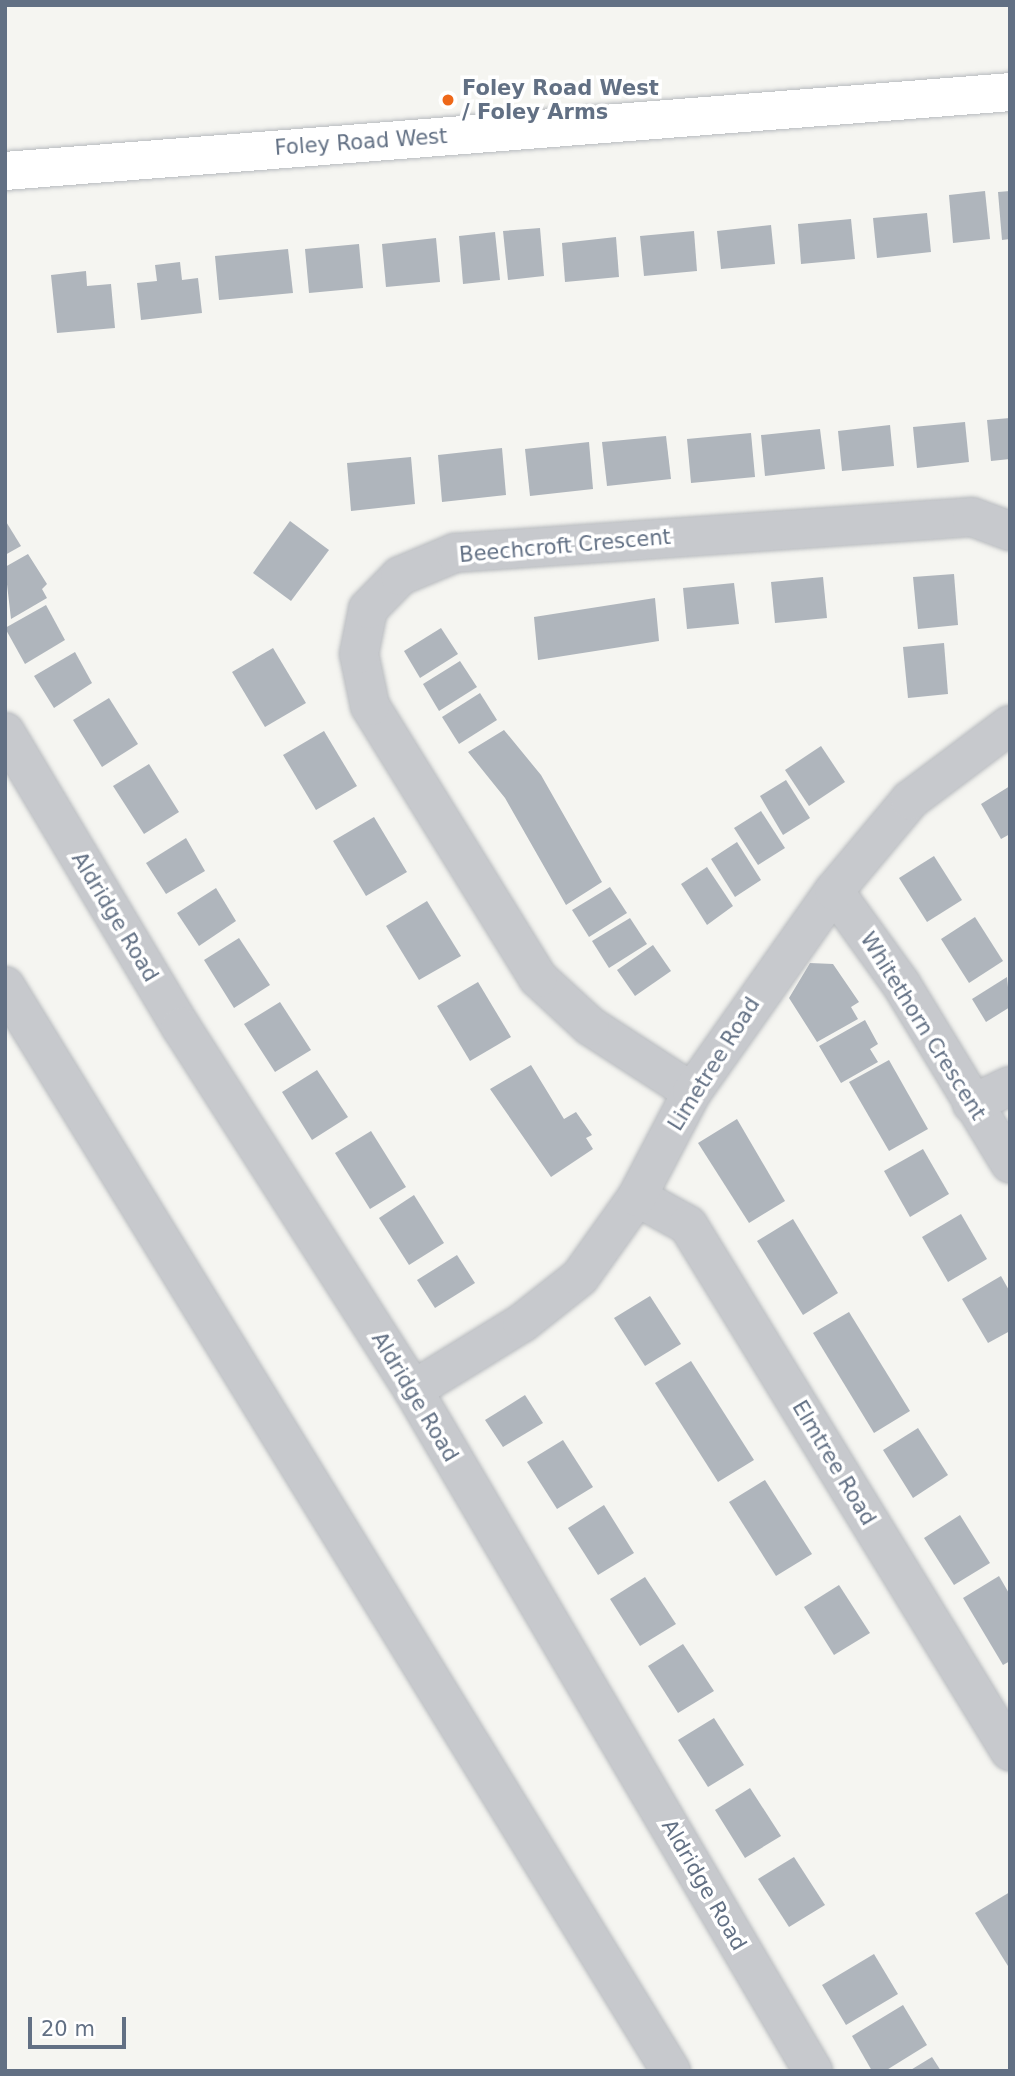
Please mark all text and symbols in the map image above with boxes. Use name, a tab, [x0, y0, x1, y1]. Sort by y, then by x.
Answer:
place label: Foley Road West / Foley Arms	[462, 75, 659, 125]
marker: Foley Road West / Foley Arms	[440, 92, 456, 108]
street label: Foley Road West	[274, 123, 448, 161]
street label: Beechcroft Crescent	[458, 524, 672, 568]
street label: Aldridge Road	[66, 848, 164, 986]
street label: Whitethorn Crescent	[855, 928, 991, 1124]
street label: Limetree Road	[663, 993, 765, 1135]
street label: Aldridge Road	[366, 1328, 464, 1466]
street label: Elmtree Road	[787, 1396, 881, 1530]
street label: Aldridge Road	[656, 1815, 752, 1955]
scale bar	[32, 2002, 130, 2046]
text: 20 m	[41, 2017, 95, 2041]

